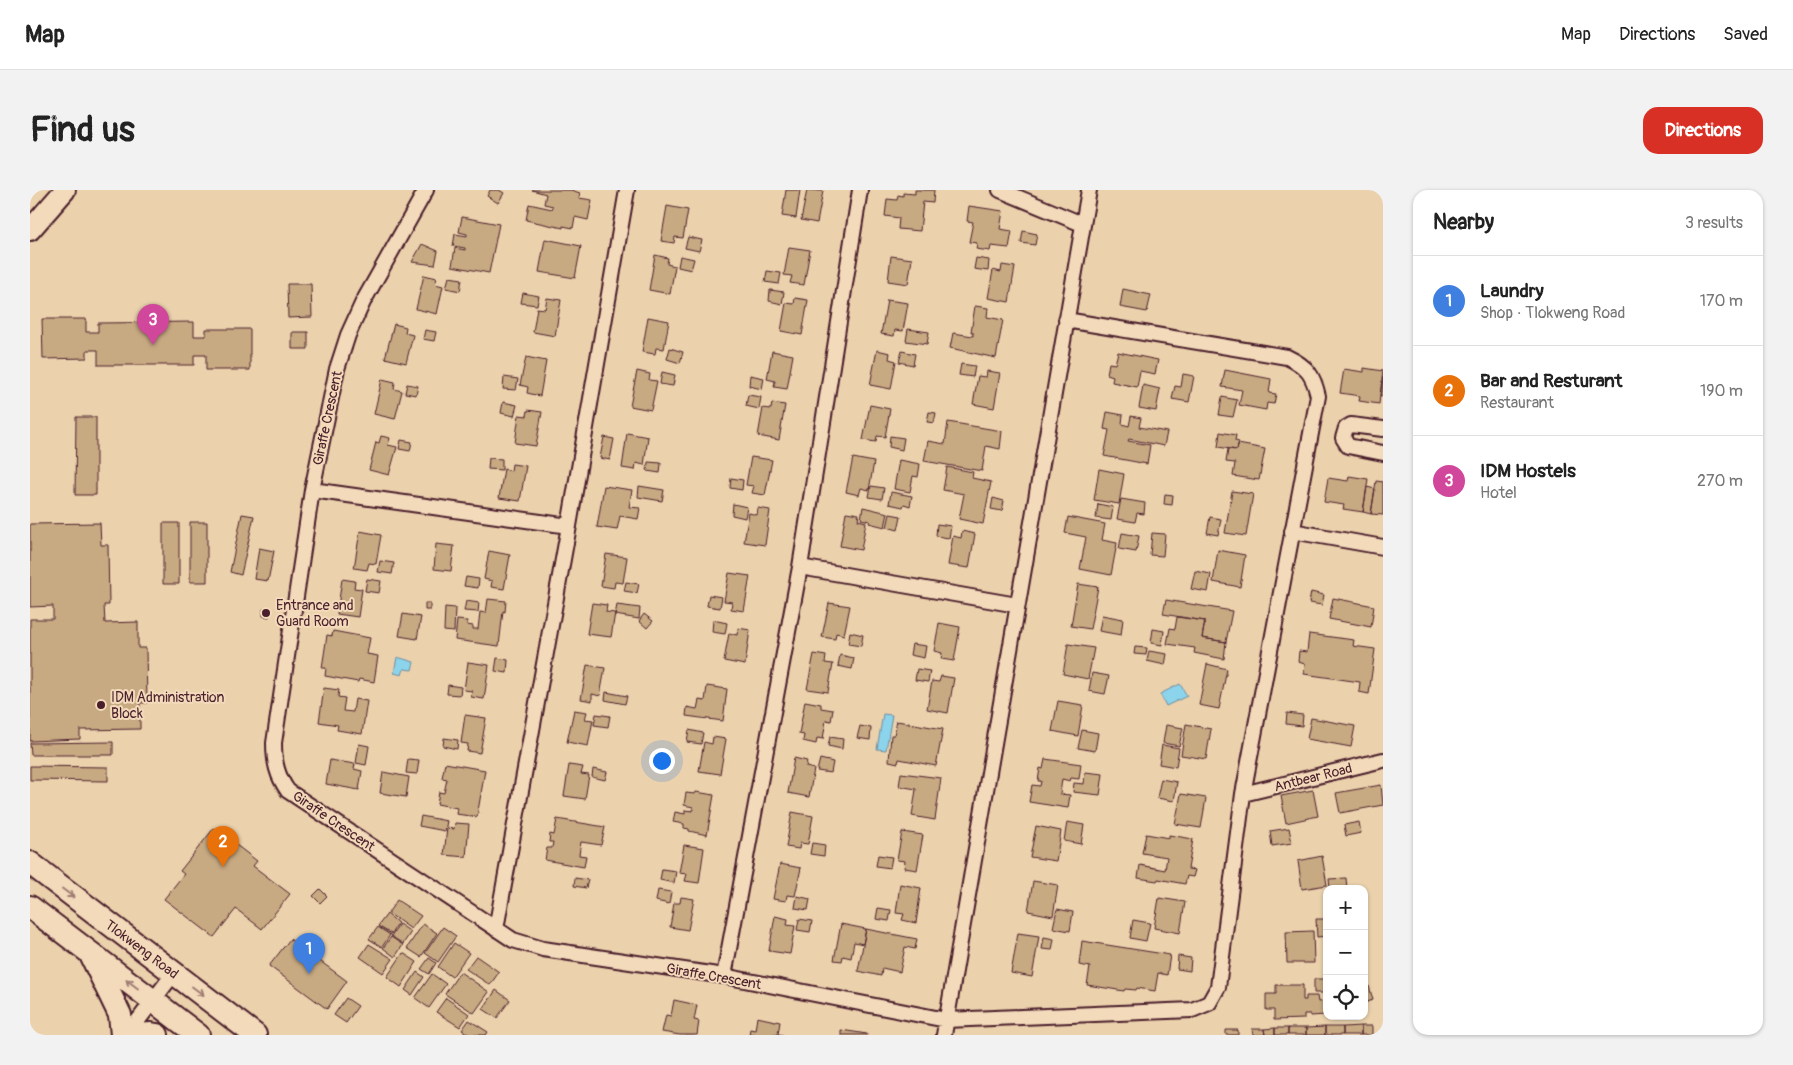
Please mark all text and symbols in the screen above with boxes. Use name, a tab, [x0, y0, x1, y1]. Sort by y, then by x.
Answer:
text: Map	[25, 20, 65, 49]
text: Map	[1561, 23, 1591, 46]
text: Directions	[1619, 23, 1695, 46]
text: Saved	[1723, 23, 1768, 46]
button: Directions	[1643, 107, 1763, 154]
text: Find us	[30, 108, 135, 152]
text: Nearby	[1433, 209, 1494, 236]
text: 3 results	[1685, 213, 1743, 233]
text: Laundry	[1480, 279, 1544, 303]
text: 1	[1446, 291, 1452, 311]
text: 170 m	[1700, 291, 1743, 311]
text: Shop · Tlokweng Road	[1480, 303, 1625, 323]
pin: 3	[137, 304, 169, 345]
street label: Giraffe Crescent	[309, 369, 346, 467]
text: Bar and Resturant	[1480, 369, 1622, 393]
text: 2	[1445, 381, 1453, 401]
text: 190 m	[1700, 381, 1743, 401]
text: Restaurant	[1480, 393, 1554, 413]
text: IDM Hostels	[1480, 459, 1576, 483]
text: 3	[1445, 471, 1453, 491]
text: 270 m	[1697, 471, 1743, 491]
text: Hotel	[1480, 483, 1517, 503]
place label: Entrance and Guard Room	[276, 597, 354, 630]
marker: Entrance and Guard Room	[260, 607, 272, 619]
place label: IDM Administration Block	[111, 689, 224, 722]
marker: IDM Administration Block	[95, 699, 107, 711]
your location	[649, 748, 675, 774]
street label: Antbear Road	[1272, 760, 1354, 795]
street label: Giraffe Crescent	[289, 788, 379, 856]
pin: 2	[207, 826, 239, 867]
map controls	[1323, 885, 1368, 1020]
button: +	[1323, 885, 1368, 930]
one-way arrow	[61, 888, 75, 898]
street label: Tlokweng Road	[102, 916, 182, 983]
button: −	[1323, 930, 1368, 975]
pin: 1	[293, 933, 325, 974]
street label: Giraffe Crescent	[665, 960, 763, 993]
button: locate	[1323, 975, 1368, 1020]
one-way arrow	[125, 979, 139, 989]
one-way arrow	[191, 986, 204, 997]

